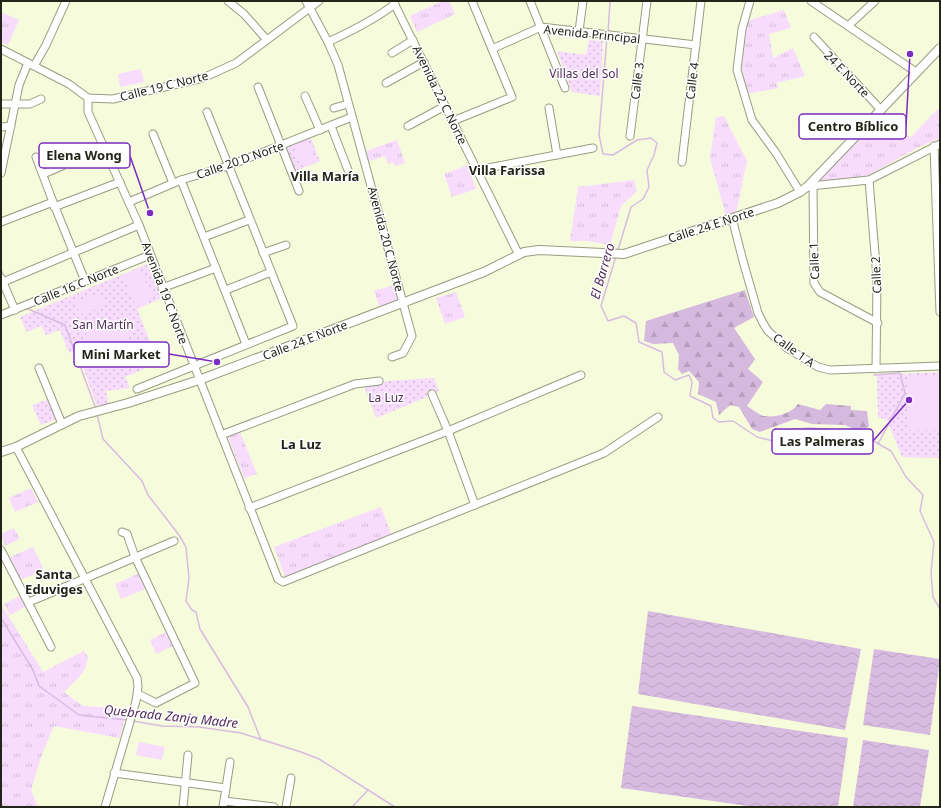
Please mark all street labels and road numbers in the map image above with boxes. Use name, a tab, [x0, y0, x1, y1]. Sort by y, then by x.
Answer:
street label: Avenida Principal	[543, 20, 641, 48]
street label: Avenida 22 C Norte	[409, 43, 471, 148]
street label: 24 E Norte	[820, 47, 874, 101]
street label: Calle 3	[626, 61, 648, 101]
street label: Calle 4	[681, 61, 703, 101]
street label: Calle 19 C Norte	[118, 67, 210, 105]
street label: Calle 20 D Norte	[194, 137, 286, 183]
street label: Avenida 20 C Norte	[364, 185, 408, 294]
street label: Calle 24 E Norte	[666, 203, 756, 247]
street label: Avenida 19 C Norte	[138, 239, 192, 347]
street label: Calle 1	[805, 242, 823, 280]
street label: Calle 2	[867, 256, 885, 294]
street label: Calle 16 C Norte	[31, 260, 121, 310]
street label: Calle 24 E Norte	[260, 316, 350, 364]
street label: Calle 1 A	[770, 329, 819, 371]

